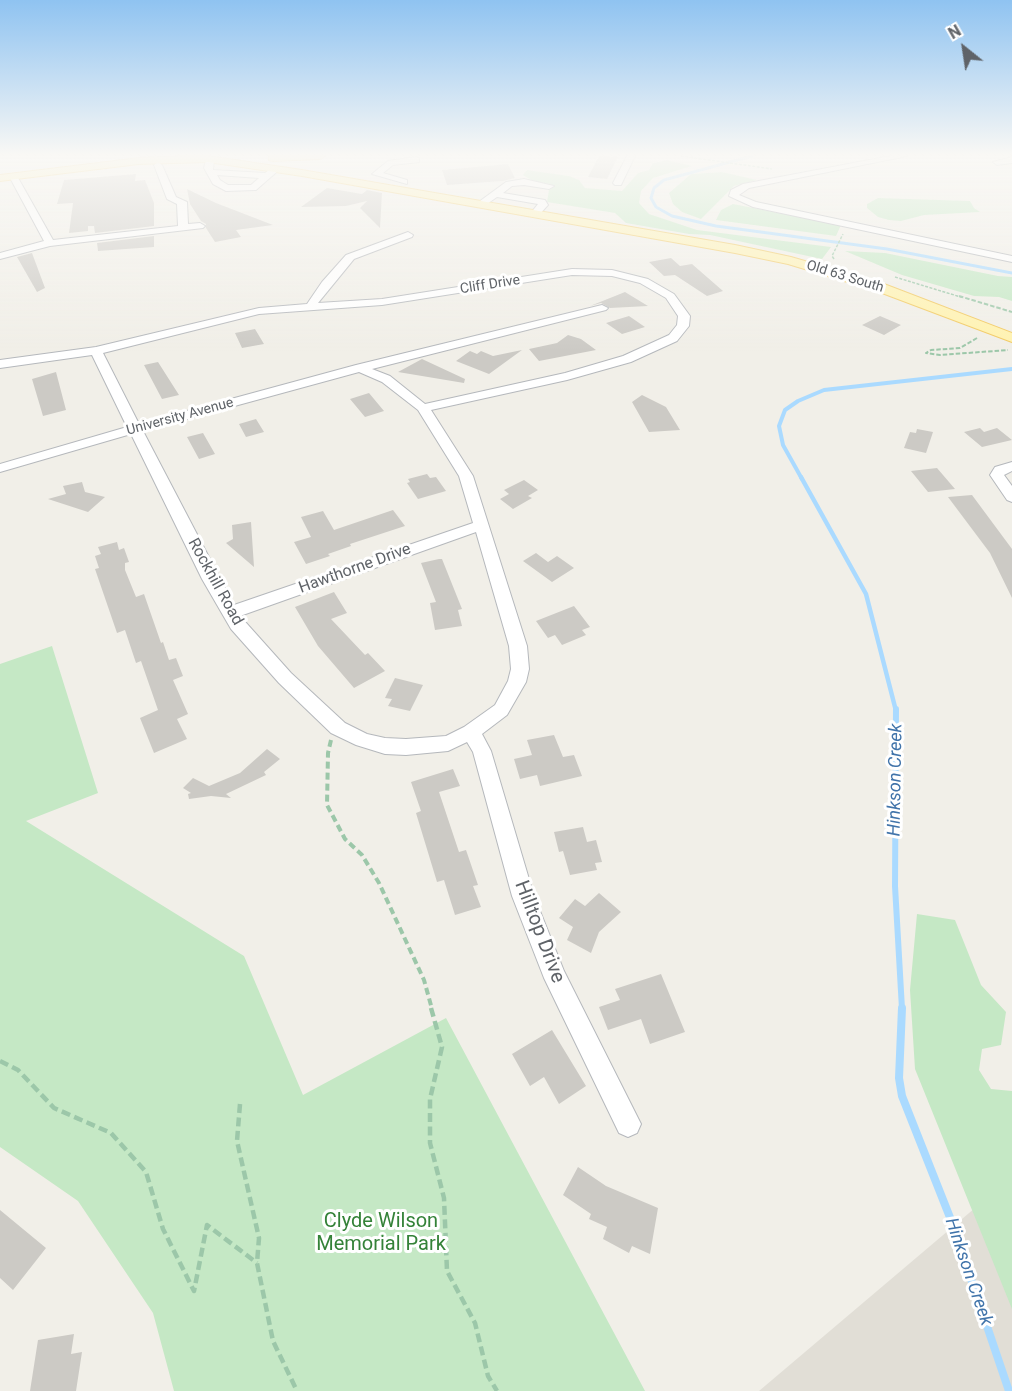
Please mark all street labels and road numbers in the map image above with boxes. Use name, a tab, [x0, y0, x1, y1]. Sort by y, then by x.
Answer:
street label: Old 63 South	[804, 257, 886, 297]
street label: Cliff Drive	[459, 272, 521, 298]
street label: University Avenue	[125, 395, 235, 439]
street label: Rockhill Road	[183, 535, 247, 629]
street label: Hawthorne Drive	[296, 540, 414, 598]
street label: Hilltop Drive	[508, 877, 570, 987]

